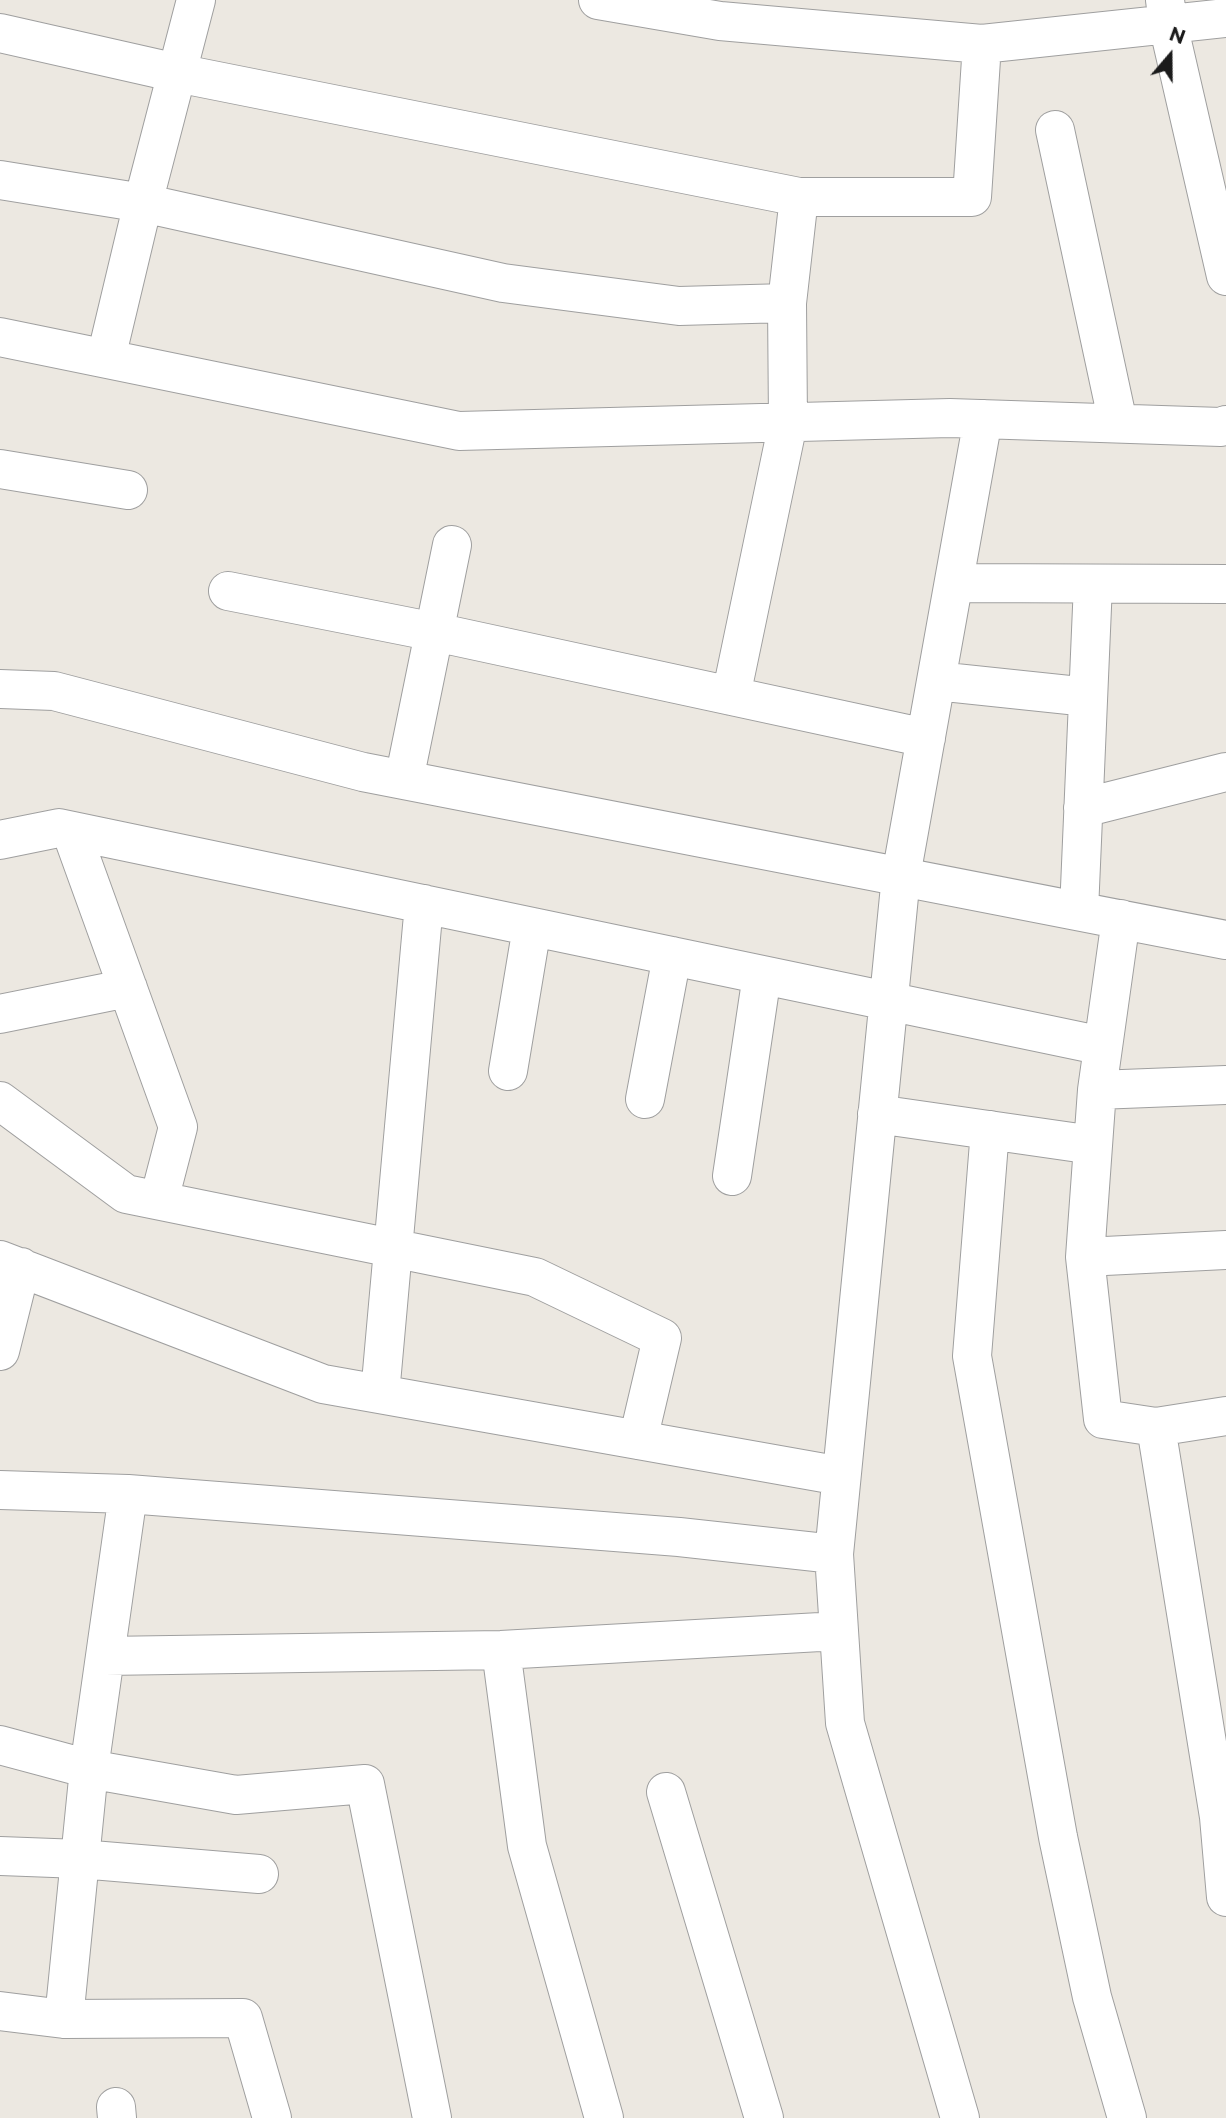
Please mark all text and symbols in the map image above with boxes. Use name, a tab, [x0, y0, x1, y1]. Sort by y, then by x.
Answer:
north arrow	[1135, 21, 1205, 91]
text: N	[1166, 22, 1188, 49]

